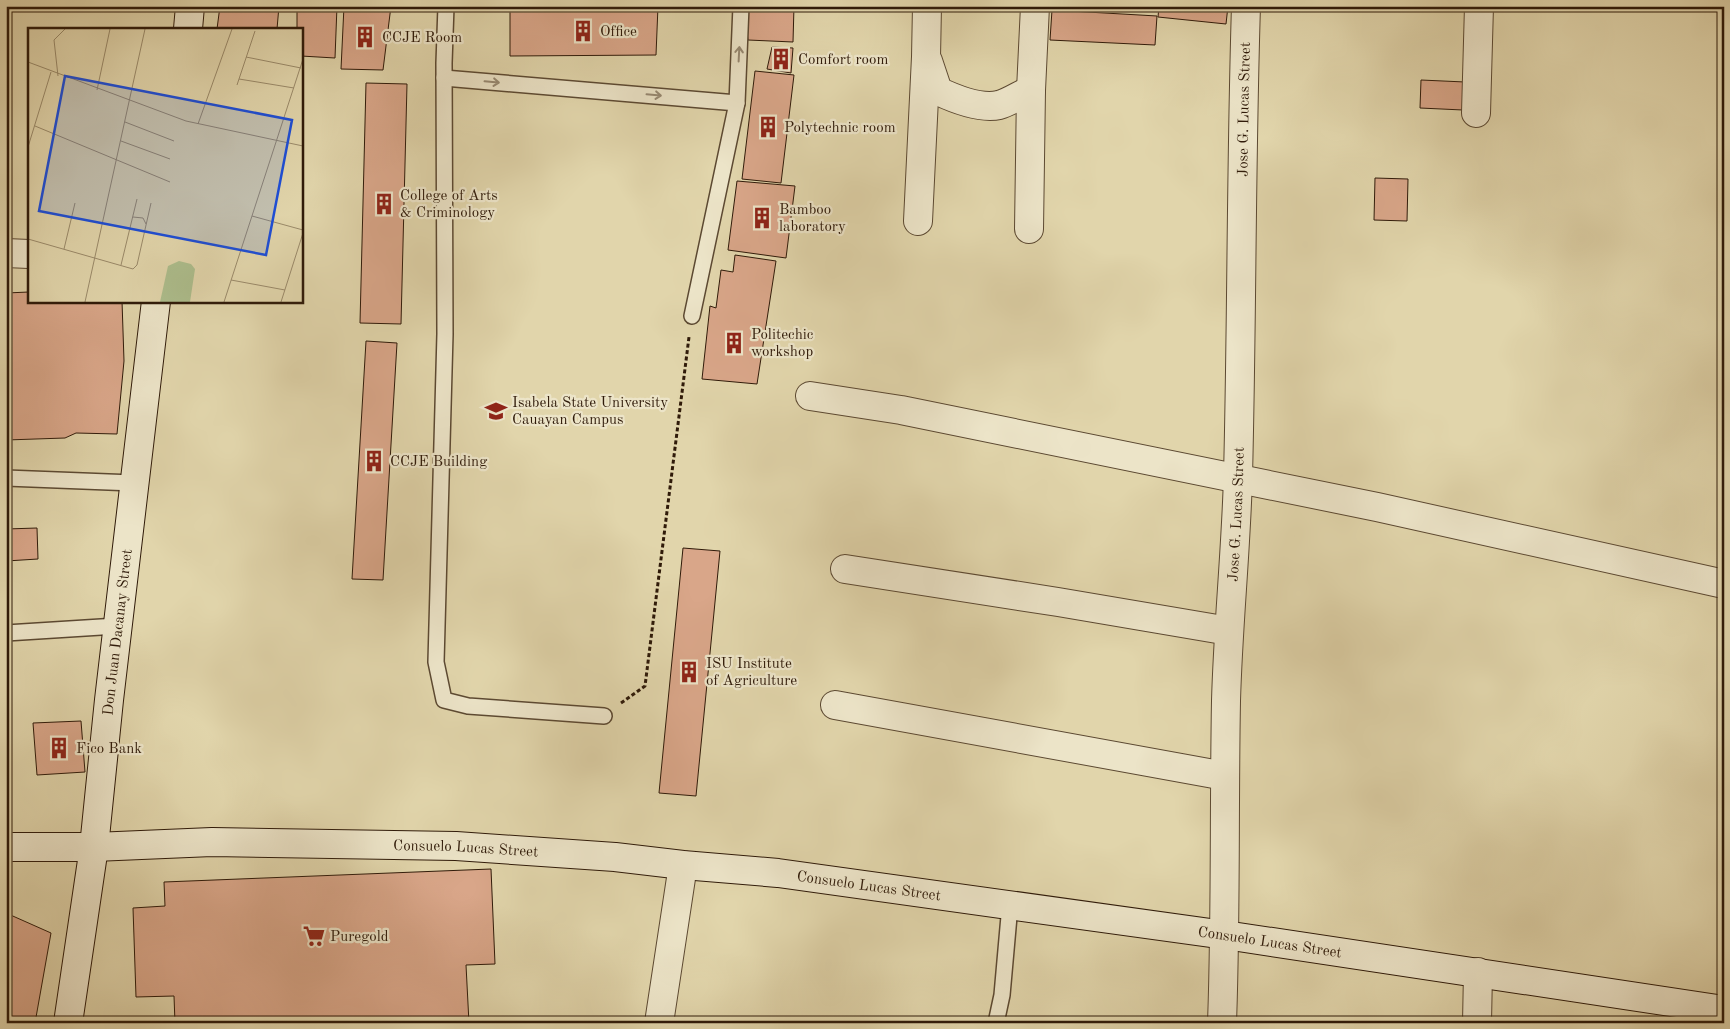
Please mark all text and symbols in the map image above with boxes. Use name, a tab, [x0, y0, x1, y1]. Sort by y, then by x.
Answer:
building icon: Office	[570, 18, 596, 44]
building icon: CCJE Room	[352, 24, 378, 50]
place label: Office	[600, 25, 637, 40]
inset map	[28, 28, 302, 302]
place label: CCJE Room	[382, 31, 462, 46]
street label: Jose G. Lucas Street	[1236, 42, 1254, 177]
building icon: Comfort room	[768, 46, 794, 72]
one-way arrow	[734, 47, 743, 63]
place label: Comfort room	[798, 53, 888, 68]
one-way arrow	[484, 77, 500, 86]
one-way arrow	[646, 91, 662, 100]
building icon: Polytechnic room	[755, 114, 781, 140]
place label: Polytechnic room	[784, 121, 896, 136]
place label: College of Arts & Criminology	[400, 189, 498, 221]
building icon: College of Arts & Criminology	[371, 191, 397, 217]
place label: Bamboo laboratory	[779, 203, 846, 235]
building icon: Bamboo laboratory	[749, 205, 775, 231]
place label: Politechic workshop	[751, 328, 814, 360]
building icon: Politechic workshop	[721, 330, 747, 356]
place label: Isabela State University Cauayan Campus	[512, 396, 668, 428]
school or university icon: Isabela State University Cauayan Campus	[483, 398, 509, 424]
street label: Jose G. Lucas Street	[1226, 447, 1248, 582]
building icon: CCJE Building	[361, 448, 387, 474]
place label: CCJE Building	[390, 455, 487, 470]
street label: Don Juan Dacanay Street	[101, 548, 136, 716]
place label: ISU Institute of Agriculture	[706, 657, 797, 689]
building icon: ISU Institute of Agriculture	[676, 659, 702, 685]
building icon: Fico Bank	[46, 735, 72, 761]
place label: Fico Bank	[76, 742, 142, 757]
street label: Consuelo Lucas Street	[393, 839, 539, 861]
street label: Consuelo Lucas Street	[796, 870, 942, 904]
supermarket icon: Puregold	[301, 923, 327, 949]
street label: Consuelo Lucas Street	[1197, 925, 1343, 961]
place label: Puregold	[330, 930, 389, 945]

